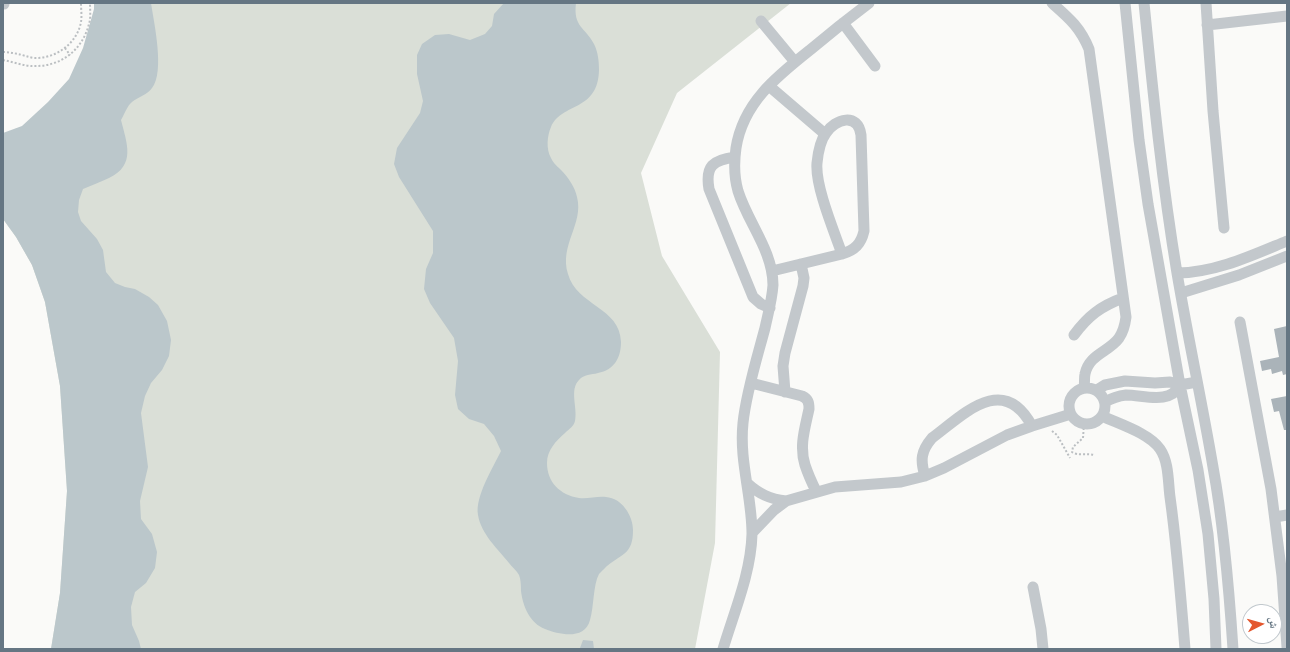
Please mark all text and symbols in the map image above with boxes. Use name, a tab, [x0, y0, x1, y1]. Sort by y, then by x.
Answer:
north arrow	[1242, 604, 1282, 644]
text: ش	[1265, 616, 1282, 629]

